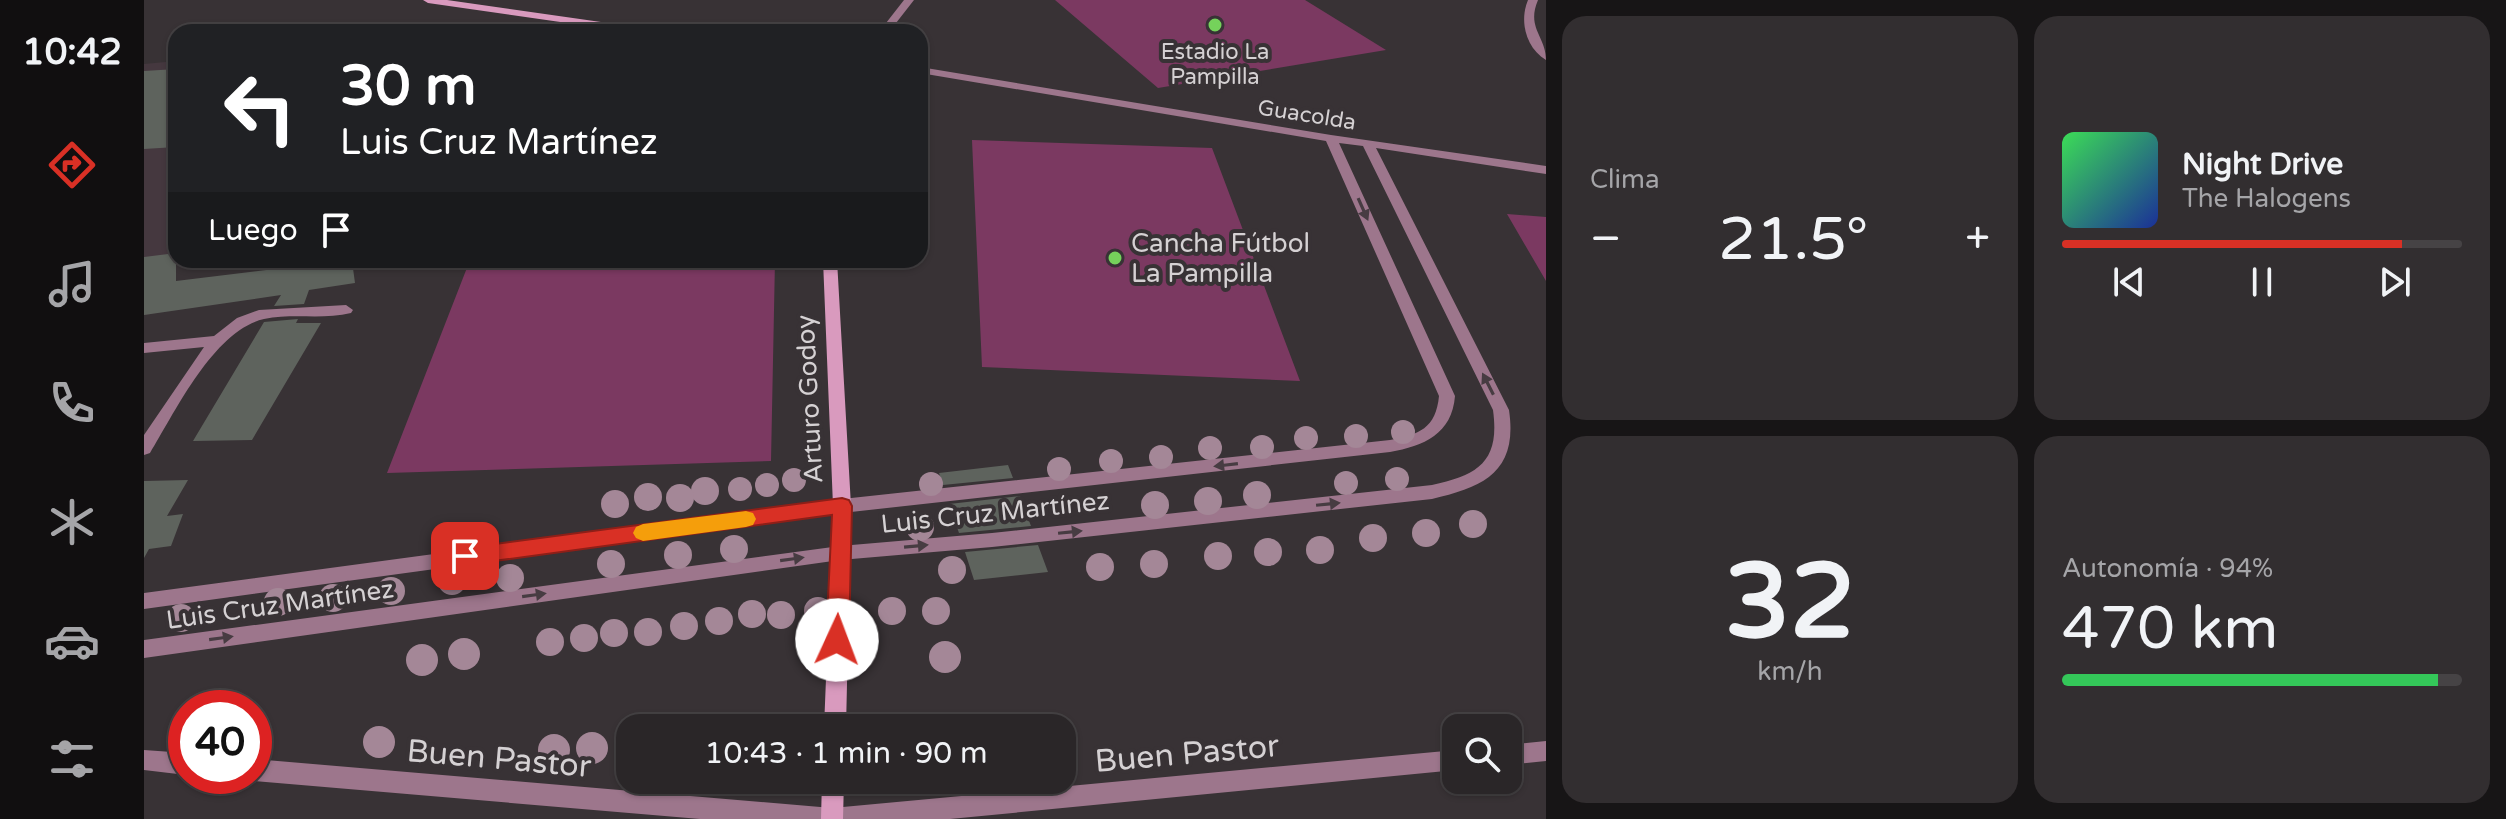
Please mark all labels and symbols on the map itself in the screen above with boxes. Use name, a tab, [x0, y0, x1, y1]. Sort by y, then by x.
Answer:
marker: Estadio La Pampilla	[1206, 16, 1224, 34]
place label: Estadio La Pampilla	[1161, 39, 1269, 90]
street label: Guacolda	[1256, 94, 1358, 136]
one-way arrow	[1356, 198, 1369, 221]
place label: Cancha Fútbol La Pampilla	[1131, 228, 1310, 289]
marker: Cancha Fútbol La Pampilla	[1106, 249, 1124, 267]
street label: Arturo Godoy	[790, 314, 829, 484]
one-way arrow	[1482, 372, 1495, 395]
one-way arrow	[1213, 459, 1238, 472]
street label: Luis Cruz Martínez	[879, 485, 1111, 540]
one-way arrow	[1316, 497, 1341, 510]
pin	[431, 522, 499, 590]
one-way arrow	[1058, 525, 1083, 538]
one-way arrow	[904, 540, 929, 553]
one-way arrow	[780, 553, 805, 566]
street label: Luis Cruz Martínez	[164, 573, 396, 636]
one-way arrow	[522, 588, 547, 601]
position arrow	[795, 598, 879, 682]
one-way arrow	[209, 631, 234, 644]
speed limit sign: 40	[168, 690, 272, 794]
street label: Buen Pastor	[1093, 727, 1282, 781]
street label: Buen Pastor	[405, 732, 593, 786]

